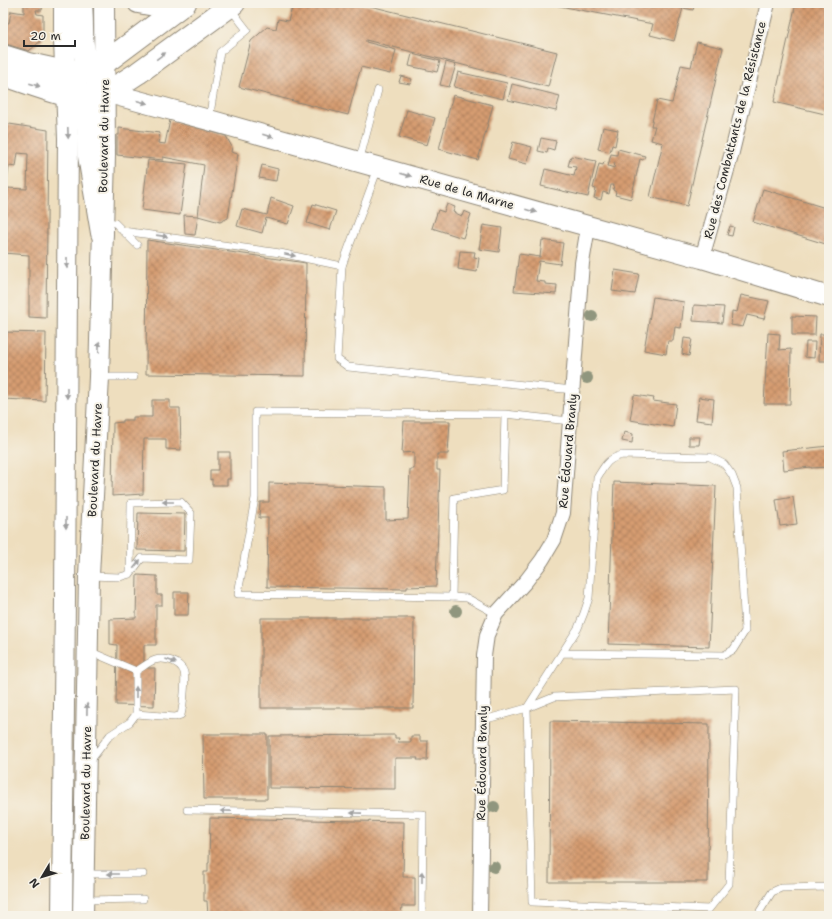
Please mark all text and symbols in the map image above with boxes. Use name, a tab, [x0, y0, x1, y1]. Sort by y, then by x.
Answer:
street label: Rue des Combattants de la Résistance	[700, 19, 770, 240]
scale bar	[24, 22, 75, 48]
text: 20 m	[30, 28, 61, 44]
one-way arrow	[156, 52, 167, 61]
street label: Boulevard du Havre	[95, 79, 113, 193]
one-way arrow	[29, 82, 41, 88]
one-way arrow	[137, 99, 149, 105]
one-way arrow	[65, 127, 71, 140]
one-way arrow	[262, 133, 274, 139]
street label: Rue de la Marne	[418, 171, 516, 213]
one-way arrow	[401, 172, 413, 178]
one-way arrow	[525, 208, 538, 214]
one-way arrow	[156, 233, 168, 239]
one-way arrow	[284, 253, 297, 259]
one-way arrow	[64, 257, 70, 270]
one-way arrow	[96, 341, 103, 353]
one-way arrow	[63, 387, 70, 399]
street label: Rue Édouard Branly	[555, 393, 581, 509]
street label: Boulevard du Havre	[84, 402, 106, 517]
one-way arrow	[161, 499, 174, 505]
one-way arrow	[63, 517, 69, 530]
one-way arrow	[133, 559, 141, 570]
one-way arrow	[166, 659, 178, 665]
one-way arrow	[133, 685, 139, 698]
one-way arrow	[84, 702, 90, 715]
street label: Rue Édouard Branly	[473, 705, 491, 821]
street label: Boulevard du Havre	[77, 726, 95, 840]
one-way arrow	[219, 808, 232, 814]
one-way arrow	[349, 810, 362, 816]
north arrow	[22, 857, 62, 897]
one-way arrow	[419, 870, 425, 883]
one-way arrow	[106, 871, 119, 877]
text: N	[26, 875, 43, 891]

